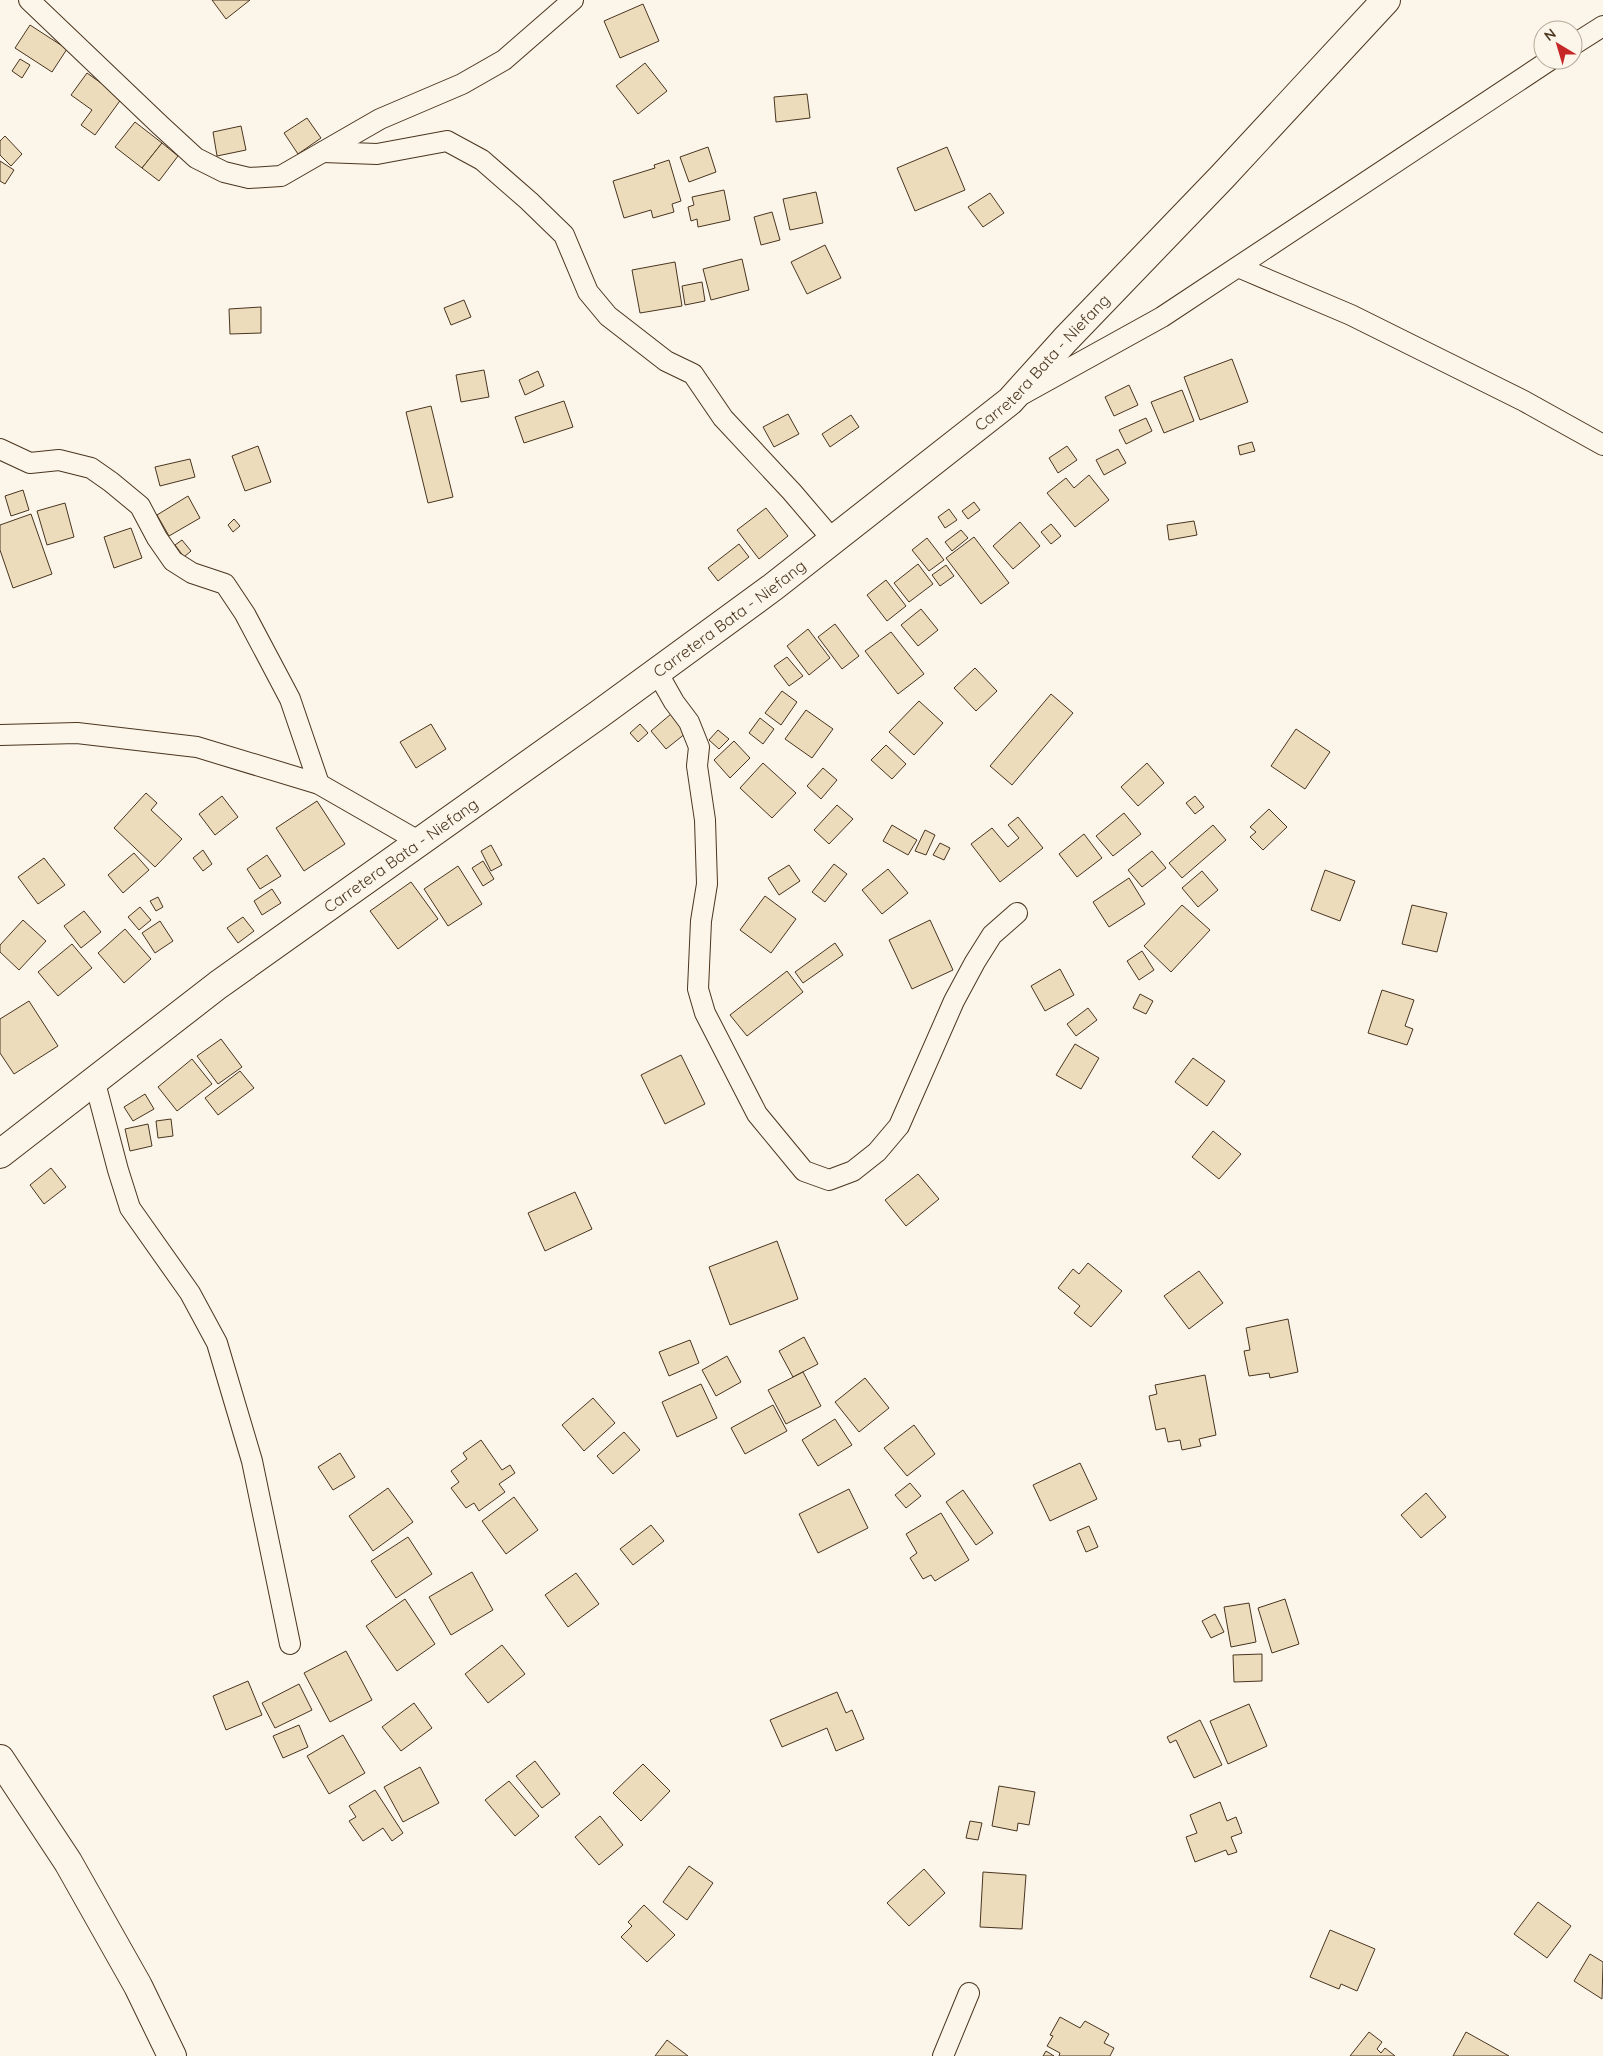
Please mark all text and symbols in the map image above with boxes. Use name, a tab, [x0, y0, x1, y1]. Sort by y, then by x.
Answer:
north arrow	[1533, 20, 1583, 70]
text: N	[1540, 24, 1560, 45]
street label: Carretera Bata - Niefang	[970, 290, 1114, 435]
street label: Carretera Bata - Niefang	[649, 555, 810, 681]
street label: Carretera Bata - Niefang	[320, 794, 482, 917]

